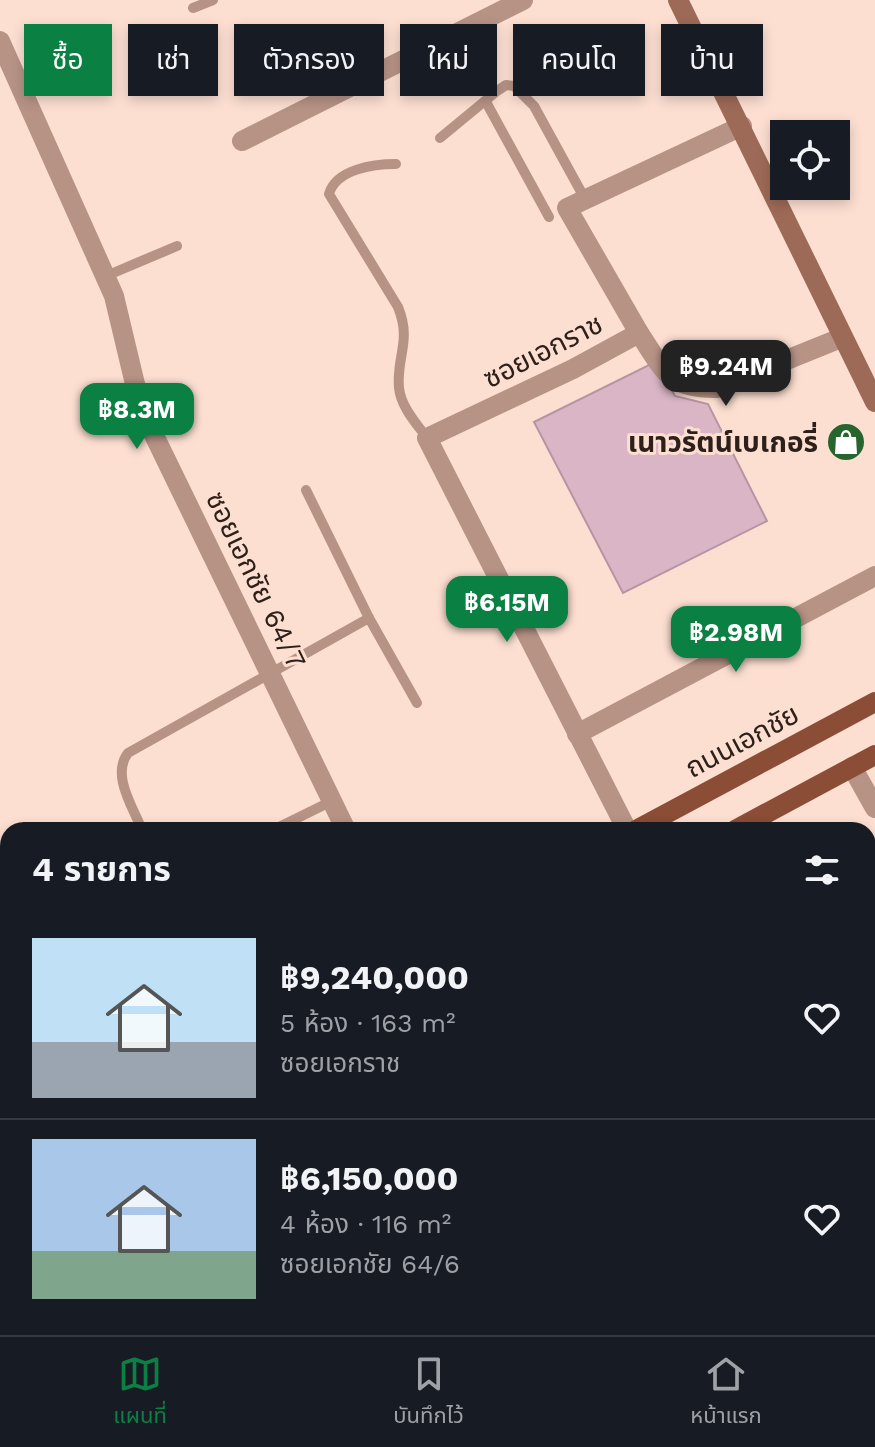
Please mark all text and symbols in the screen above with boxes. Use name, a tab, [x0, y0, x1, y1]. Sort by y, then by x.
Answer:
chip: ซื้อ	[24, 24, 112, 96]
chip: เช่า	[128, 24, 218, 96]
chip: ตัวกรอง	[234, 24, 384, 96]
chip: ใหม่	[400, 24, 497, 96]
chip: คอนโด	[513, 24, 645, 96]
chip: บ้าน	[661, 24, 763, 96]
map controls	[770, 120, 850, 200]
button: locate	[770, 120, 850, 200]
street label: ซอยเอกราช	[478, 307, 608, 395]
pin: ฿9.24M	[661, 340, 791, 408]
text: ฿9.24M	[679, 351, 773, 381]
pin: ฿8.3M	[81, 383, 193, 451]
text: ฿8.3M	[98, 394, 176, 424]
place label: เนาวรัตน์เบเกอรี่	[628, 421, 818, 459]
shop icon: เนาวรัตน์เบเกอรี่	[825, 421, 867, 463]
street label: ซอยเอกชัย 64/7	[199, 486, 313, 674]
pin: ฿6.15M	[442, 576, 572, 644]
text: ฿6.15M	[464, 587, 550, 617]
pin: ฿2.98M	[671, 606, 801, 674]
text: ฿2.98M	[689, 617, 783, 647]
street label: ถนนเอกชัย	[679, 697, 805, 785]
icon: filters	[800, 848, 844, 892]
text: 4 รายการ	[32, 849, 171, 889]
text: ฿9,240,000	[280, 957, 469, 997]
icon: home	[96, 970, 192, 1066]
icon: heart	[800, 996, 844, 1040]
text: 5 ห้อง · 163 m²	[280, 1008, 455, 1038]
text: ซอยเอกราช	[280, 1048, 400, 1078]
text: ฿6,150,000	[280, 1158, 458, 1198]
icon: home	[96, 1171, 192, 1267]
icon: heart	[800, 1197, 844, 1241]
text: 4 ห้อง · 116 m²	[280, 1209, 451, 1239]
text: ซอยเอกชัย 64/6	[280, 1249, 460, 1279]
tab: แผนที่	[113, 1352, 167, 1433]
tab: บันทึกไว้	[393, 1352, 464, 1433]
tab: หน้าแรก	[690, 1352, 762, 1433]

